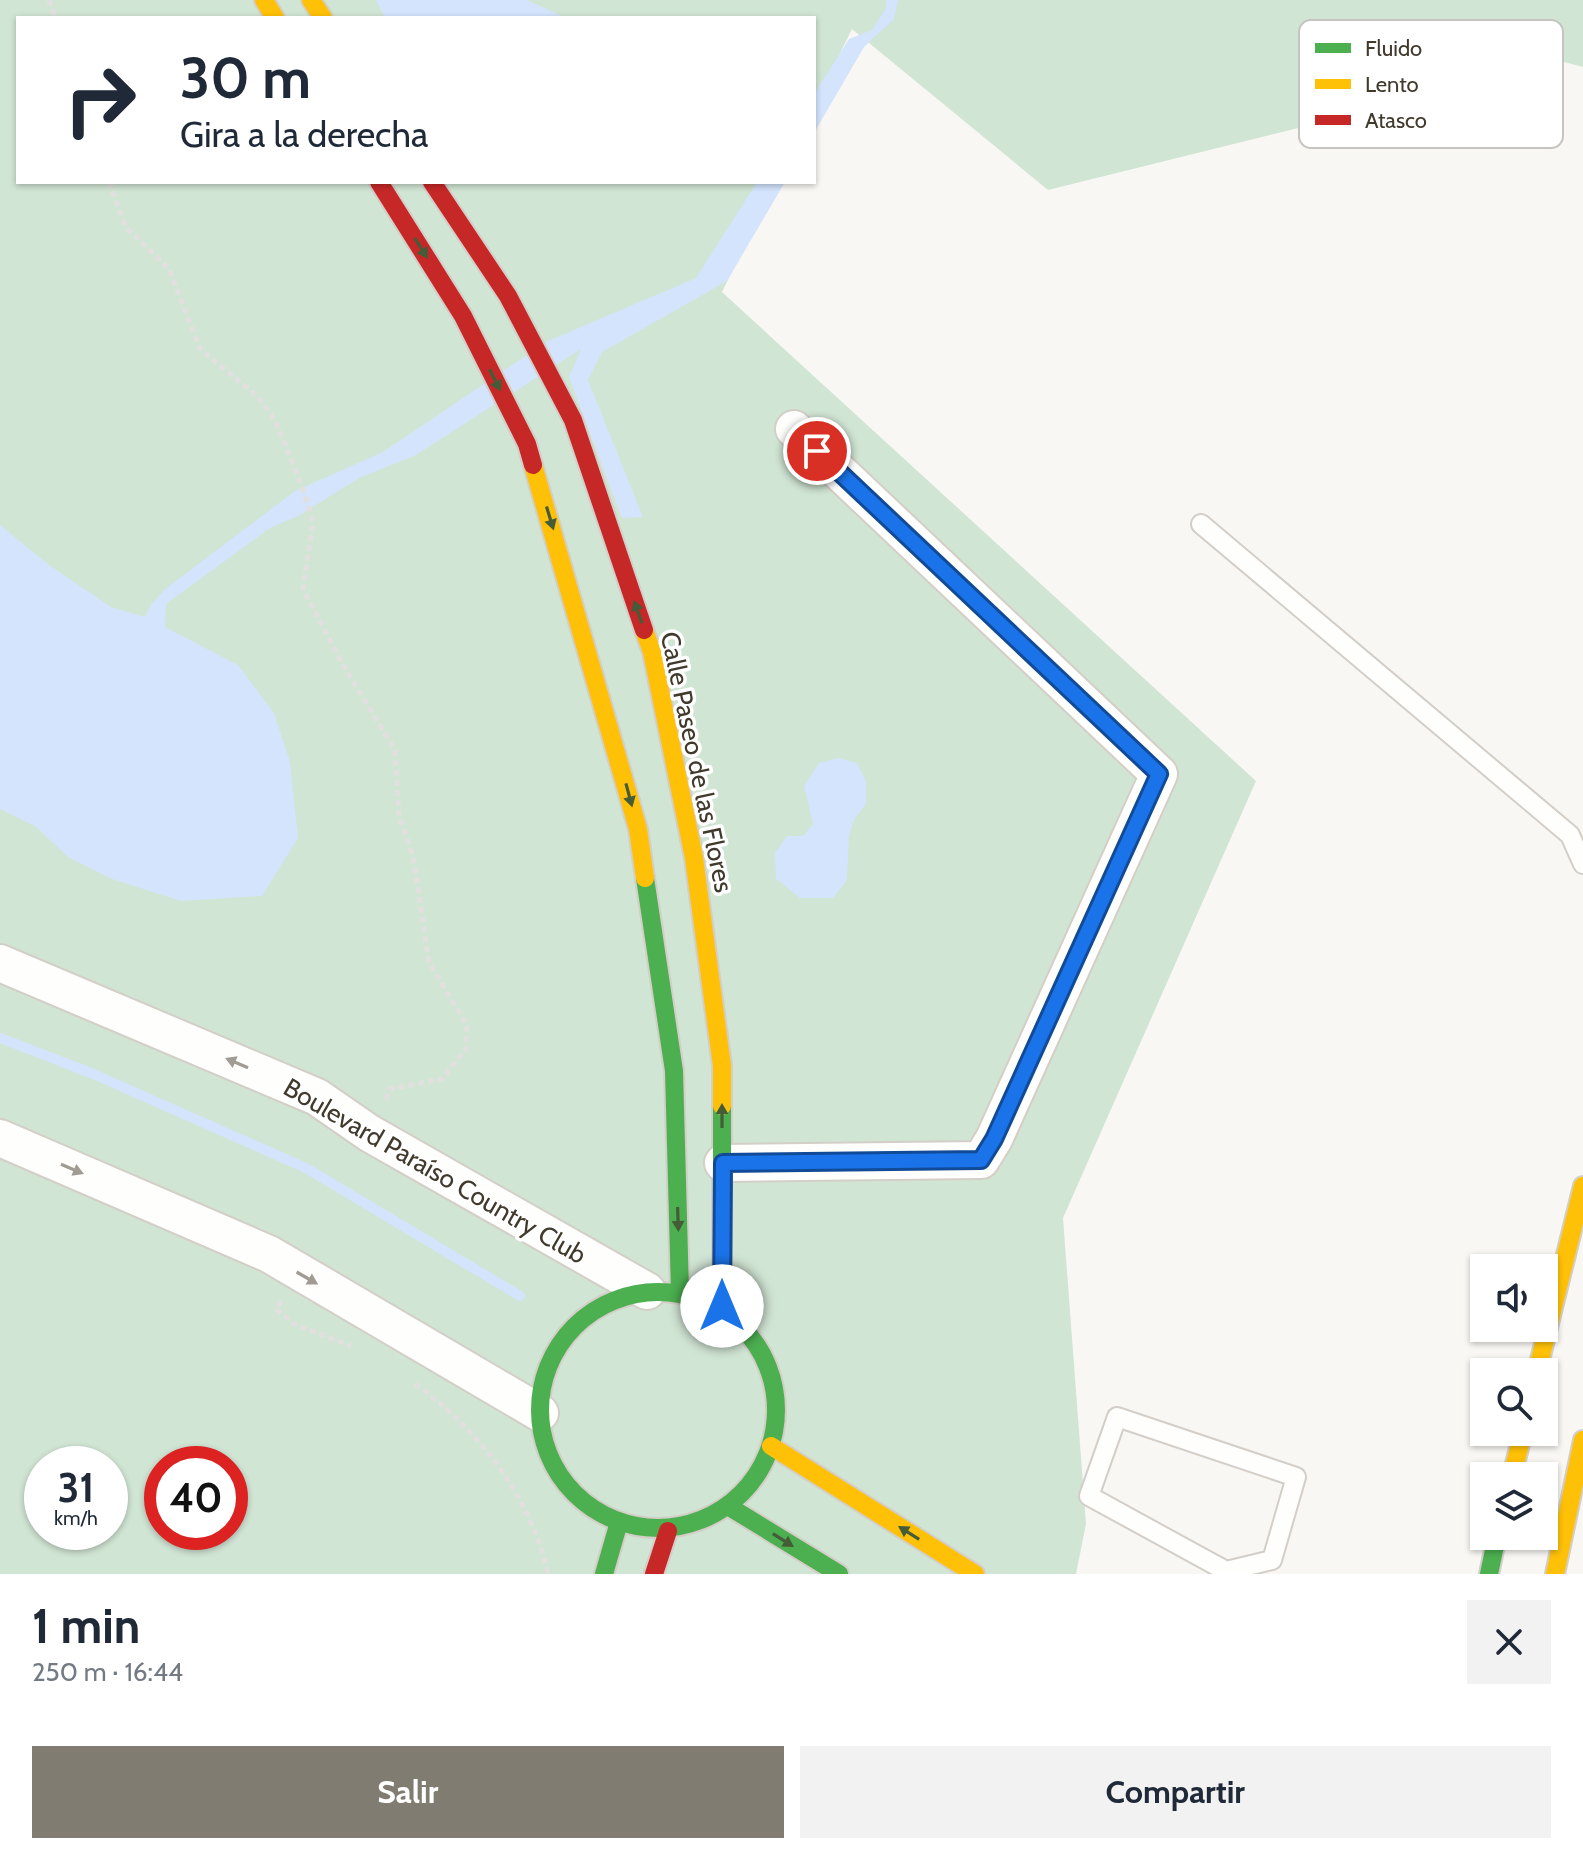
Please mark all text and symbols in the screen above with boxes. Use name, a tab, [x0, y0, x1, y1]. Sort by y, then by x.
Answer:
legend	[1299, 20, 1563, 148]
text: Fluido	[1365, 35, 1422, 62]
text: 30 m	[180, 44, 311, 112]
icon: right	[48, 48, 152, 152]
text: Lento	[1365, 71, 1419, 98]
text: Atasco	[1365, 107, 1427, 134]
text: Gira a la derecha	[180, 112, 428, 156]
one-way arrow	[413, 237, 427, 259]
one-way arrow	[489, 368, 502, 391]
pin	[783, 417, 851, 485]
icon: arrive	[795, 429, 839, 473]
one-way arrow	[544, 507, 557, 531]
one-way arrow	[632, 600, 644, 624]
street label: Calle Paseo de las Flores	[654, 629, 740, 895]
one-way arrow	[623, 784, 636, 808]
one-way arrow	[225, 1057, 249, 1070]
street label: Boulevard Paraíso Country Club	[278, 1071, 592, 1271]
one-way arrow	[716, 1103, 728, 1128]
one-way arrow	[60, 1162, 83, 1176]
one-way arrow	[671, 1207, 684, 1232]
map controls	[1470, 1254, 1558, 1550]
button: sound	[1470, 1254, 1558, 1342]
position arrow	[680, 1264, 764, 1348]
one-way arrow	[296, 1271, 319, 1285]
button: search	[1470, 1358, 1558, 1446]
speed limit sign: 40	[144, 1446, 248, 1550]
button: layers	[1470, 1462, 1558, 1550]
text: 31	[58, 1463, 94, 1512]
text: km/h	[54, 1506, 98, 1530]
one-way arrow	[898, 1526, 920, 1540]
one-way arrow	[772, 1532, 794, 1546]
text: 1 min	[32, 1597, 140, 1655]
button: close	[1467, 1600, 1551, 1684]
text: 250 m · 16:44	[32, 1656, 183, 1688]
button: Salir	[32, 1746, 784, 1838]
button: Compartir	[800, 1746, 1551, 1838]

